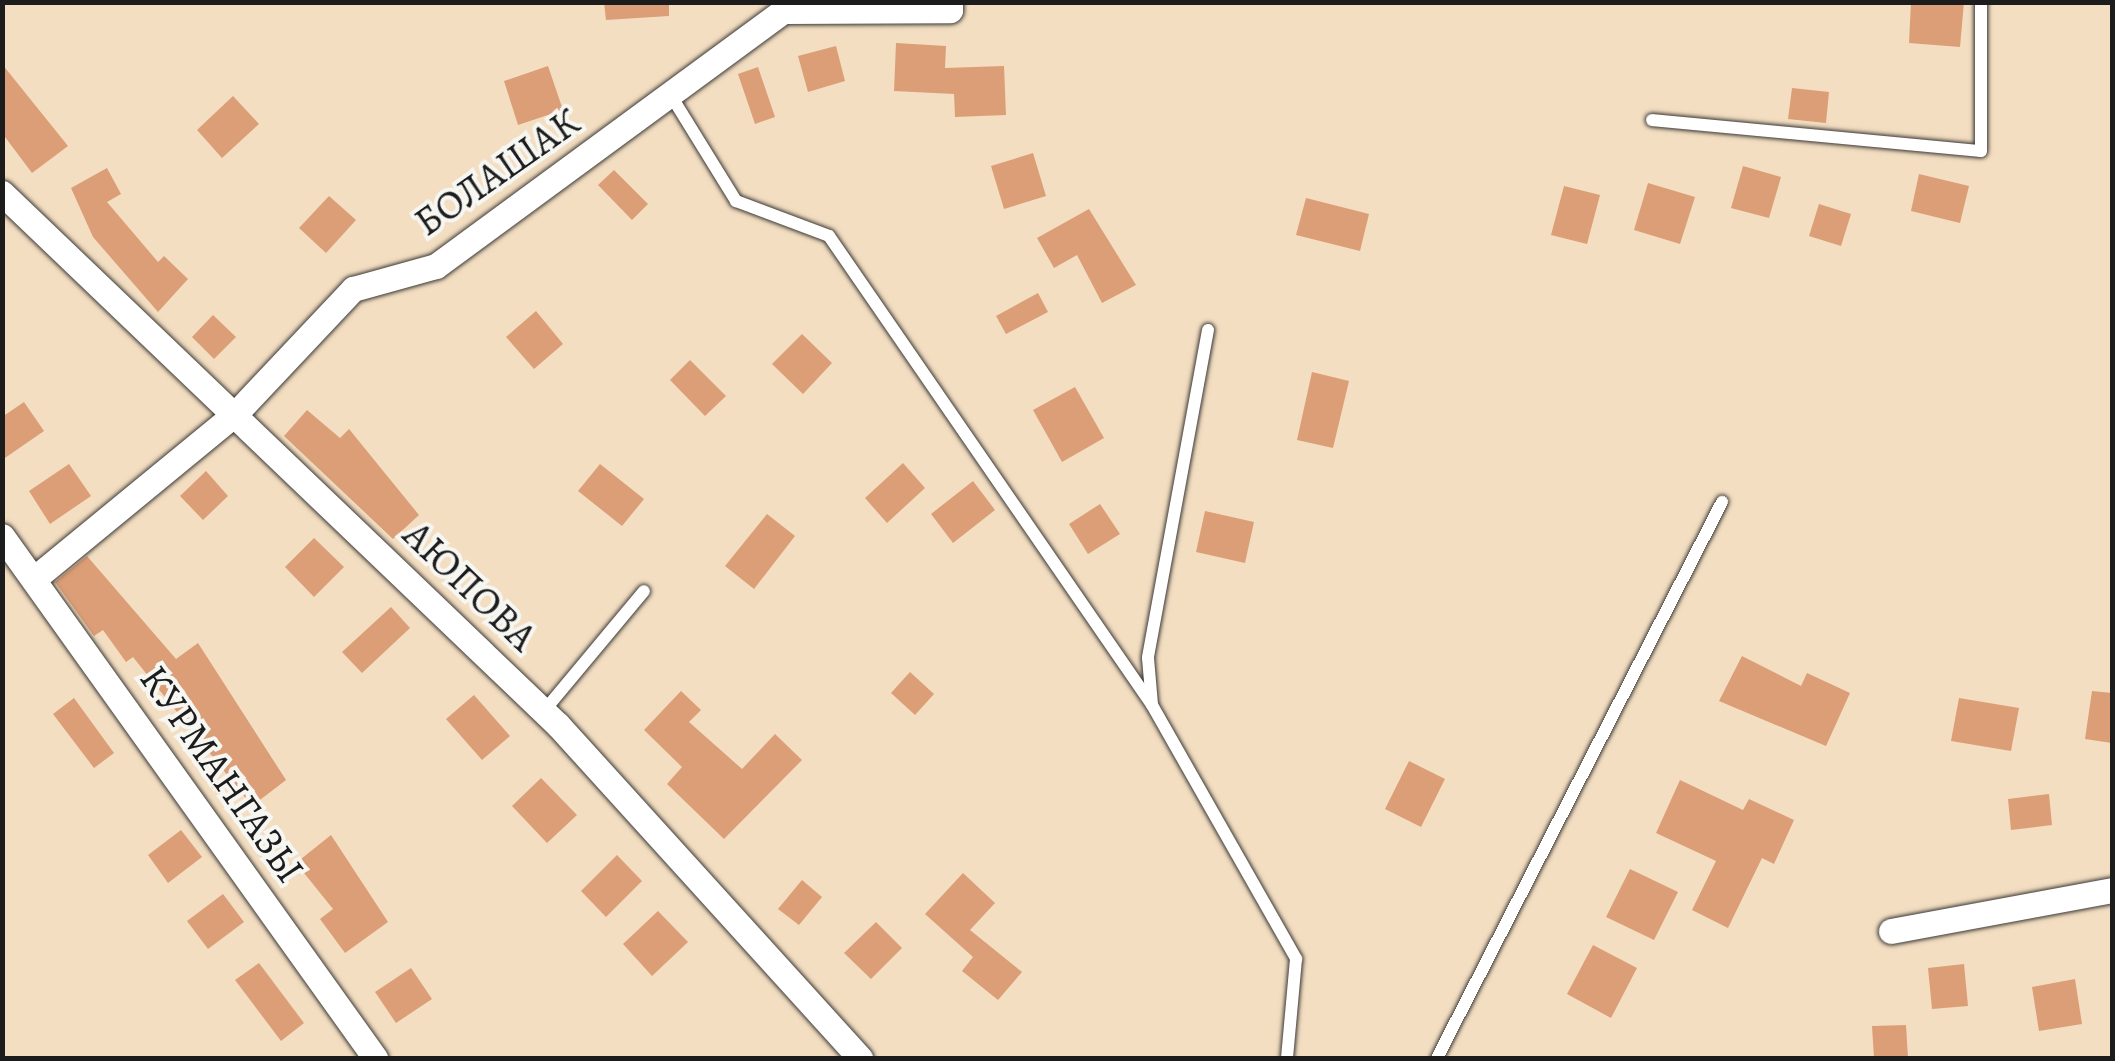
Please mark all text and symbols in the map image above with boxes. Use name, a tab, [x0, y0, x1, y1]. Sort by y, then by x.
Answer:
street label: БОЛАШАК	[405, 98, 589, 246]
street label: АЮПОВА	[393, 511, 547, 661]
street label: КУРМАНГАЗЫ	[130, 656, 314, 892]

